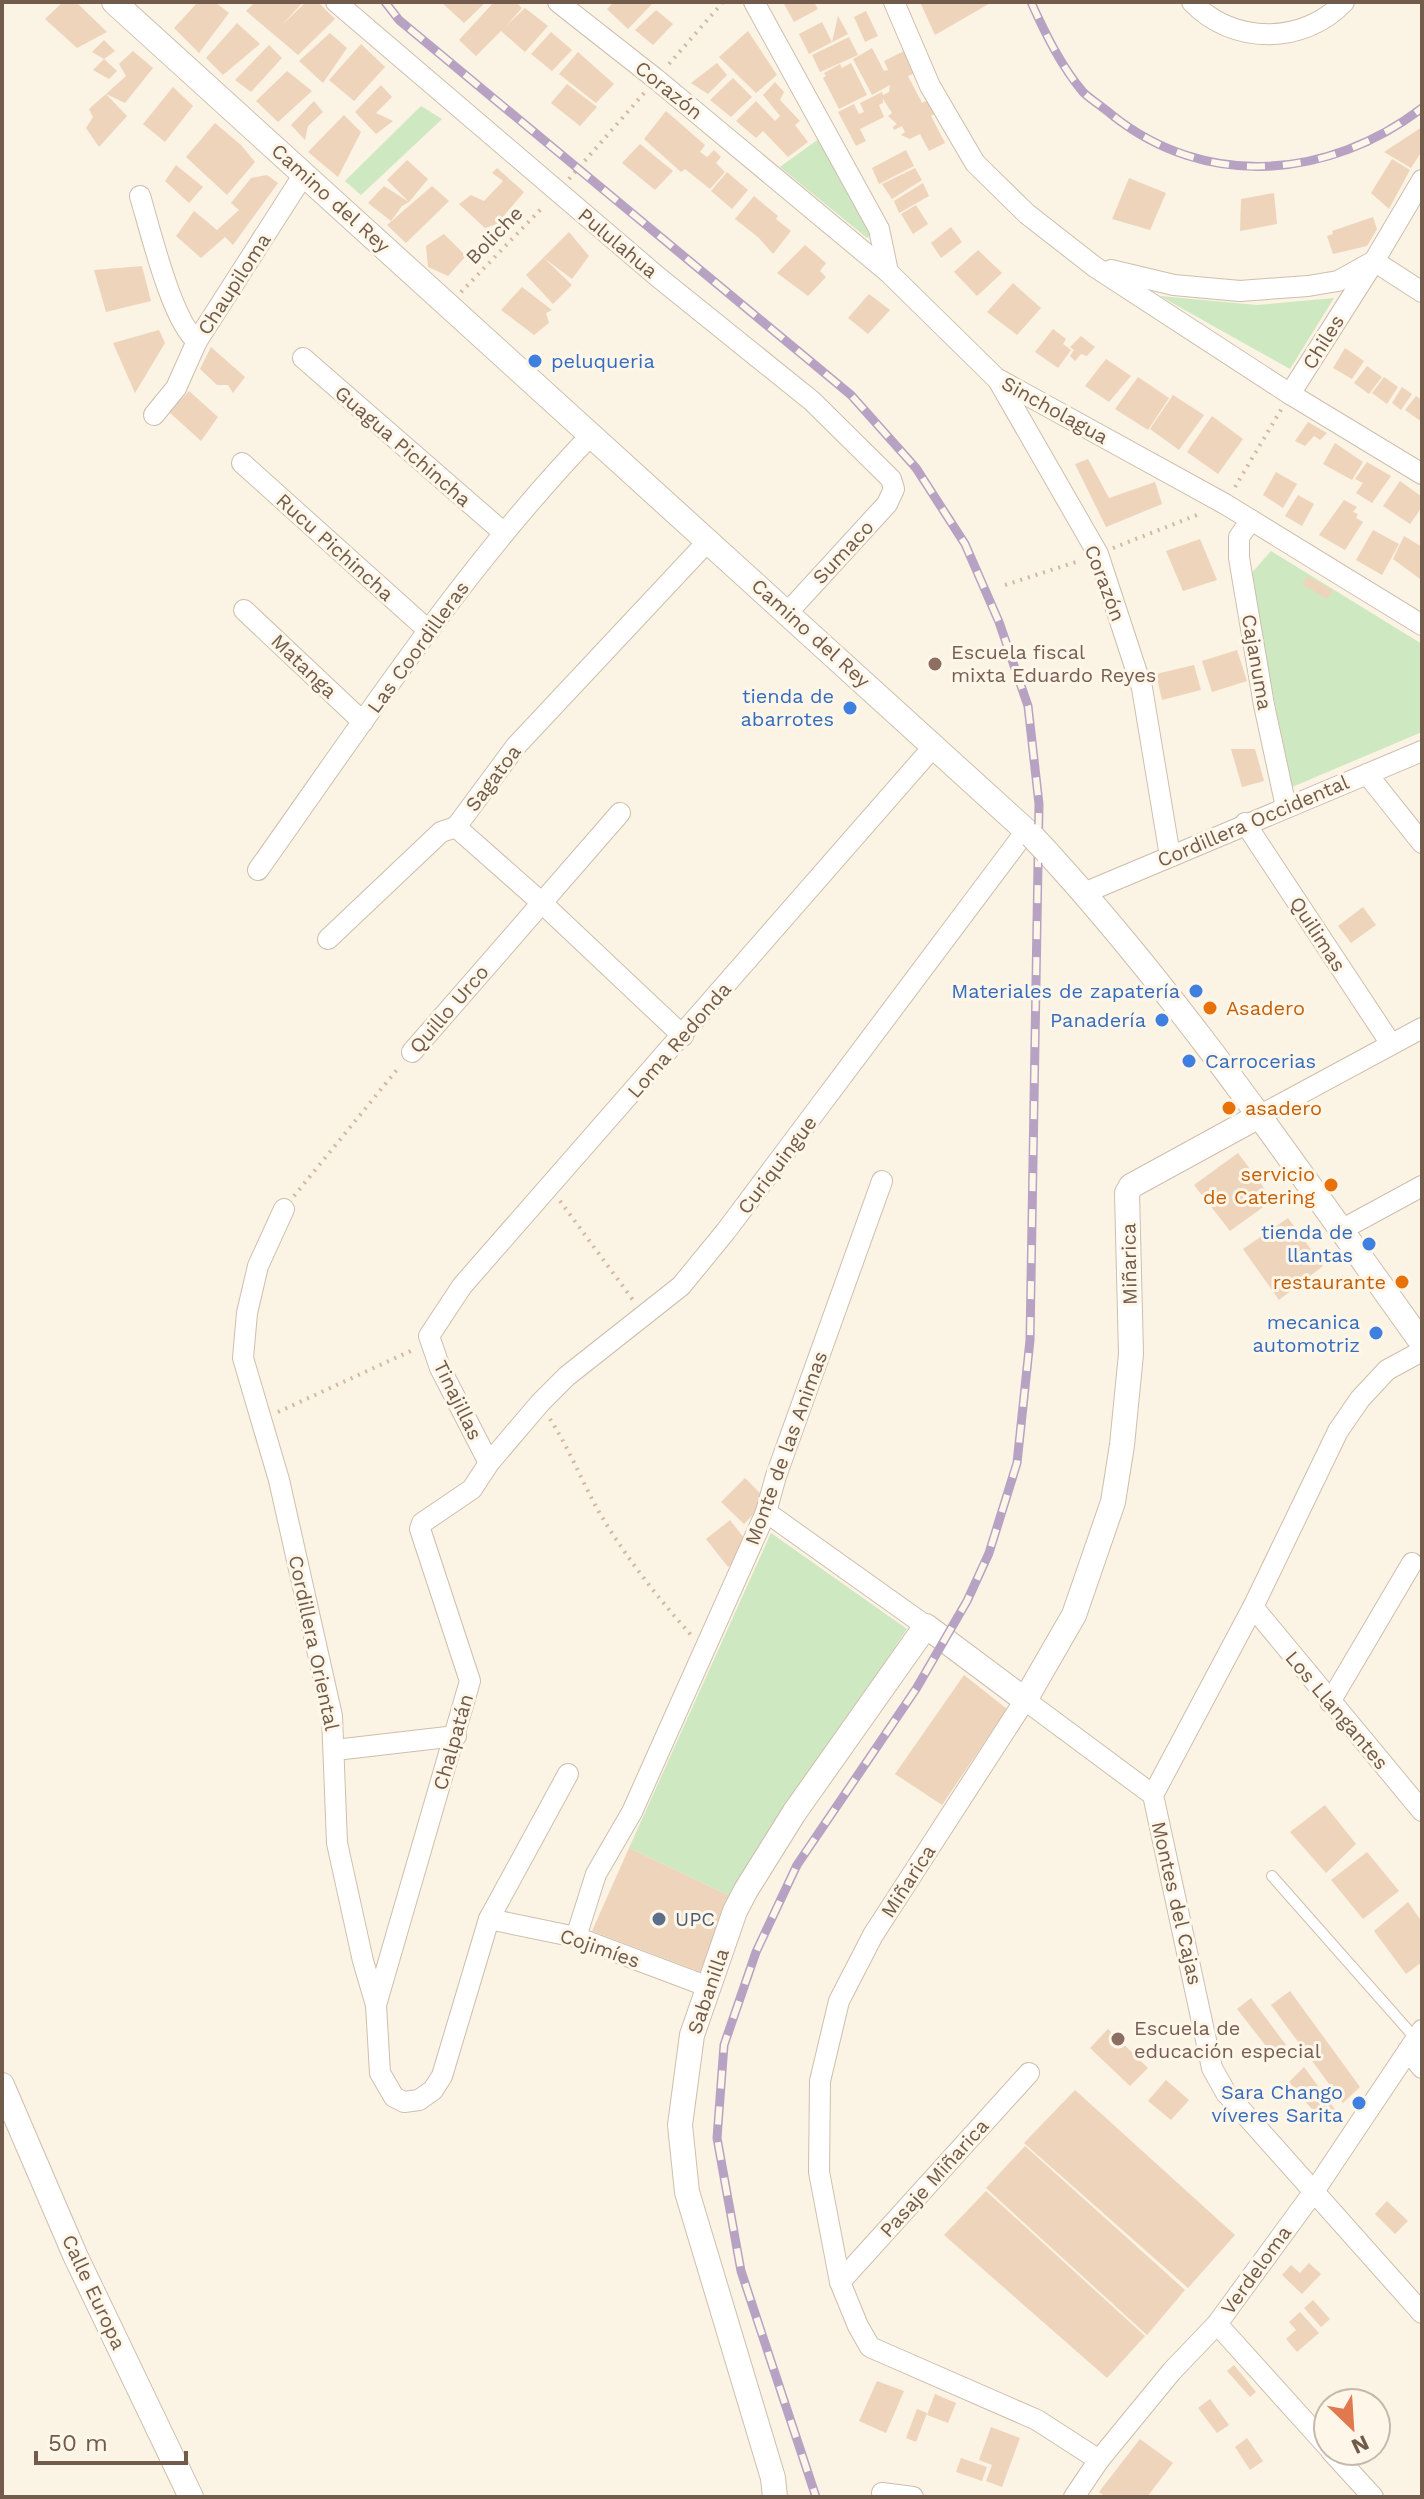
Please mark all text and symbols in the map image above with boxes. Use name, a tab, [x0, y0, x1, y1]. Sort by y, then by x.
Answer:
street label: Corazón	[630, 56, 708, 124]
street label: Camino del Rey	[267, 138, 396, 258]
street label: Boliche	[460, 201, 528, 269]
street label: Pululahua	[573, 203, 663, 283]
street label: Chaupiloma	[192, 229, 276, 339]
street label: Chiles	[1297, 310, 1349, 374]
place label: peluqueria	[551, 349, 655, 373]
marker: peluqueria	[526, 352, 544, 370]
street label: Sincholagua	[998, 371, 1112, 449]
street label: Guagua Pichincha	[330, 380, 476, 512]
street label: Rucu Pichincha	[271, 488, 399, 606]
street label: Sumaco	[807, 515, 879, 589]
street label: Corazón	[1079, 541, 1131, 625]
street label: Camino del Rey	[747, 573, 876, 693]
street label: Las Coordilleras	[362, 576, 474, 718]
street label: Cajanuma	[1237, 612, 1277, 712]
street label: Matanga	[266, 629, 342, 703]
place label: Escuela fiscal mixta Eduardo Reyes	[951, 640, 1156, 687]
marker: Escuela fiscal mixta Eduardo Reyes	[926, 655, 944, 673]
place label: tienda de abarrotes	[741, 684, 834, 731]
marker: tienda de abarrotes	[841, 699, 859, 717]
street label: Sagatoa	[460, 740, 526, 816]
street label: Cordillera Occidental	[1154, 770, 1352, 872]
street label: Quilimas	[1285, 892, 1351, 976]
street label: Quillo Urco	[404, 960, 494, 1058]
street label: Loma Redonda	[622, 977, 736, 1103]
place label: Materiales de zapatería	[951, 979, 1180, 1003]
marker: Materiales de zapatería	[1187, 982, 1205, 1000]
place label: Asadero	[1226, 996, 1305, 1020]
marker: Asadero	[1201, 999, 1219, 1017]
place label: Panadería	[1050, 1008, 1146, 1032]
marker: Panadería	[1153, 1011, 1171, 1029]
place label: Carrocerias	[1205, 1049, 1316, 1073]
marker: Carrocerias	[1180, 1052, 1198, 1070]
place label: asadero	[1245, 1096, 1322, 1120]
marker: asadero	[1220, 1099, 1238, 1117]
street label: Curiquingue	[732, 1111, 822, 1219]
place label: servicio de Catering	[1203, 1162, 1315, 1209]
marker: servicio de Catering	[1322, 1176, 1340, 1194]
place label: tienda de llantas	[1261, 1220, 1353, 1267]
street label: Miñarica	[1116, 1223, 1142, 1305]
marker: tienda de llantas	[1360, 1235, 1378, 1253]
place label: restaurante	[1273, 1270, 1386, 1294]
marker: restaurante	[1393, 1273, 1411, 1291]
place label: mecanica automotriz	[1253, 1310, 1360, 1357]
marker: mecanica automotriz	[1367, 1324, 1385, 1342]
street label: Monte de las Animas	[740, 1348, 832, 1548]
street label: Tinajillas	[428, 1356, 488, 1444]
street label: Cordillera Oriental	[284, 1553, 344, 1733]
street label: Los Llangantes	[1280, 1646, 1394, 1774]
street label: Chalpatán	[428, 1691, 478, 1793]
street label: Montes del Cajas	[1147, 1819, 1207, 1987]
street label: Miñarica	[876, 1840, 940, 1922]
place label: UPC	[675, 1907, 715, 1931]
marker: UPC	[650, 1910, 668, 1928]
street label: Cojimíes	[557, 1923, 643, 1973]
street label: Sabanilla	[682, 1945, 734, 2037]
place label: Escuela de educación especial	[1134, 2016, 1321, 2063]
marker: Escuela de educación especial	[1109, 2030, 1127, 2048]
place label: Sara Chango víveres Sarita	[1211, 2080, 1343, 2127]
marker: Sara Chango víveres Sarita	[1350, 2094, 1368, 2112]
street label: Pasaje Miñarica	[875, 2114, 993, 2242]
street label: Verdeloma	[1216, 2221, 1296, 2319]
street label: Calle Europa	[57, 2231, 131, 2353]
north arrow	[1312, 2387, 1392, 2467]
scale bar	[36, 2415, 186, 2465]
text: 50 m	[48, 2429, 108, 2457]
text: N	[1348, 2430, 1373, 2459]

